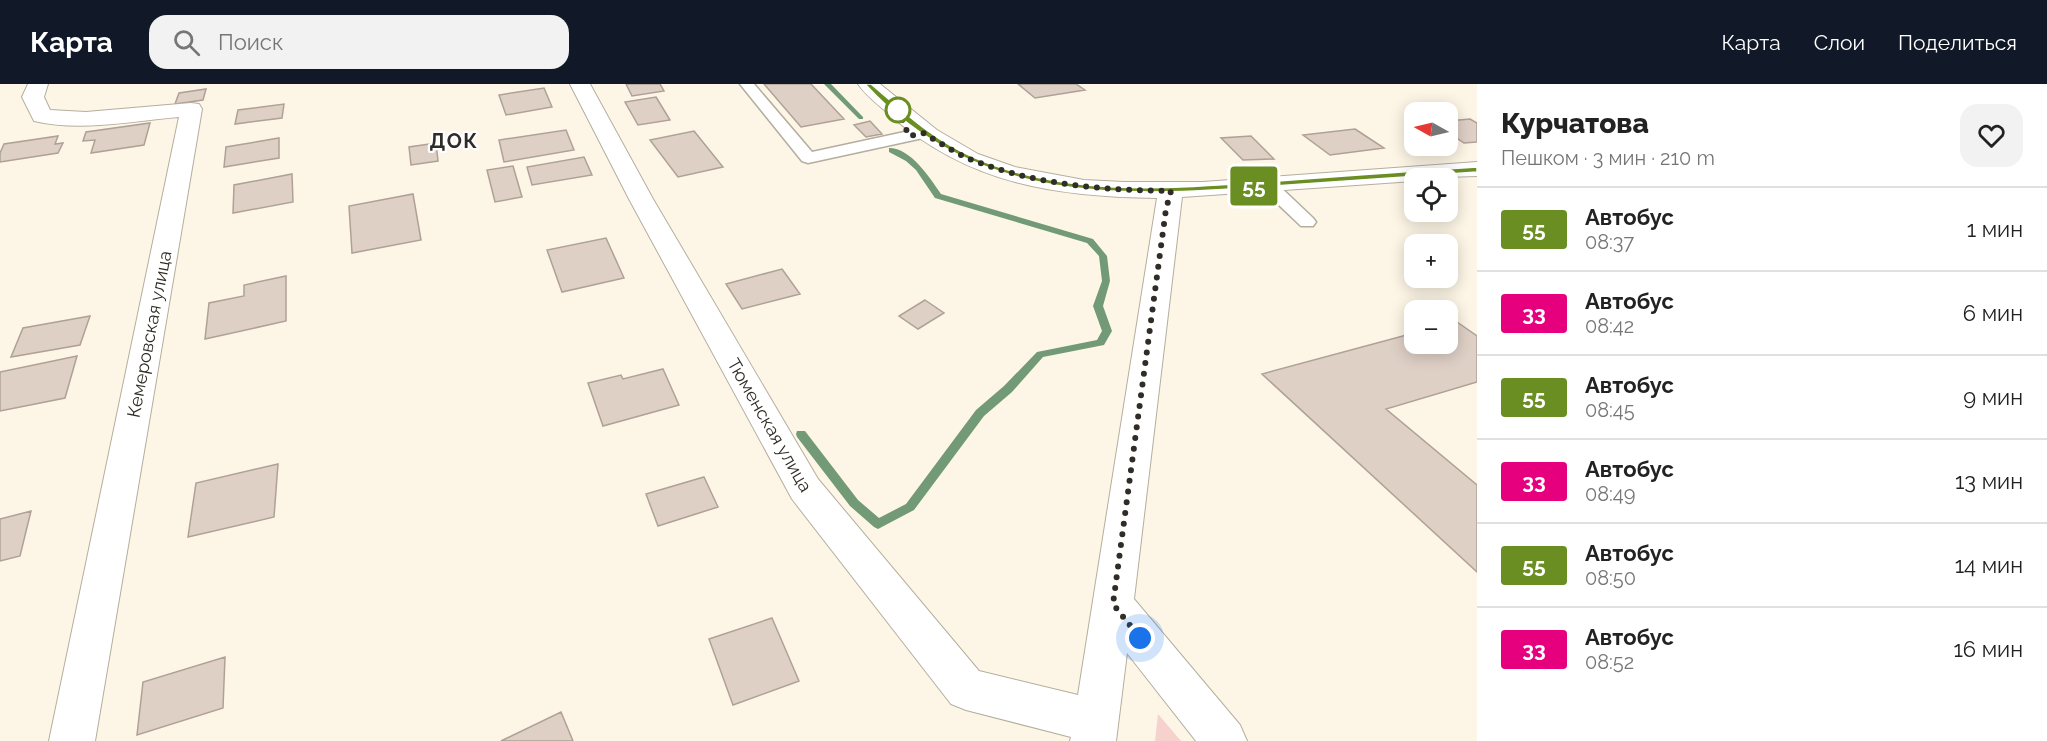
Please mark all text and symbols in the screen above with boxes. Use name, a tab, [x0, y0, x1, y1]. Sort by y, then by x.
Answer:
search box	[149, 15, 569, 69]
text: Карта	[30, 26, 113, 59]
icon: search	[170, 26, 203, 59]
text: Поиск	[218, 29, 283, 55]
text: Карта	[1722, 30, 1781, 55]
text: Слои	[1814, 30, 1865, 55]
text: Поделиться	[1898, 30, 2017, 55]
unlabelled marker	[885, 97, 911, 123]
north arrow	[1404, 102, 1458, 156]
map controls	[1404, 102, 1458, 354]
button: heart	[1960, 104, 2023, 167]
text: Курчатова	[1501, 107, 1649, 140]
district label: ДОК	[429, 129, 479, 153]
text: Пешком · 3 мин · 210 m	[1501, 146, 1715, 170]
line badge: 55	[1227, 166, 1281, 206]
button: locate	[1404, 168, 1458, 222]
text: 55	[1242, 174, 1266, 199]
text: Автобус	[1585, 204, 1674, 230]
text: 1 мин	[1967, 216, 2023, 242]
text: 55	[1522, 217, 1546, 242]
text: 08:37	[1585, 230, 1634, 254]
button: +	[1404, 234, 1458, 288]
street label: Кемеровская улица	[123, 249, 175, 419]
text: Автобус	[1585, 288, 1674, 314]
button: −	[1404, 300, 1458, 354]
text: 6 мин	[1963, 300, 2023, 326]
text: 33	[1522, 301, 1546, 326]
text: 08:42	[1585, 314, 1634, 338]
street label: Тюменская улица	[723, 355, 817, 495]
text: Автобус	[1585, 372, 1674, 398]
text: 9 мин	[1963, 384, 2023, 410]
text: 55	[1522, 385, 1546, 410]
text: 08:45	[1585, 398, 1635, 422]
text: Автобус	[1585, 456, 1674, 482]
text: 13 мин	[1955, 468, 2023, 494]
text: 33	[1522, 469, 1546, 494]
text: 08:49	[1585, 482, 1636, 506]
text: Автобус	[1585, 540, 1674, 566]
text: 14 мин	[1955, 552, 2023, 578]
text: 55	[1522, 553, 1546, 578]
text: 08:50	[1585, 566, 1636, 590]
your location	[1125, 623, 1155, 653]
text: Автобус	[1585, 624, 1674, 650]
text: 16 мин	[1953, 636, 2023, 662]
text: 33	[1522, 637, 1546, 662]
text: 08:52	[1585, 650, 1634, 674]

